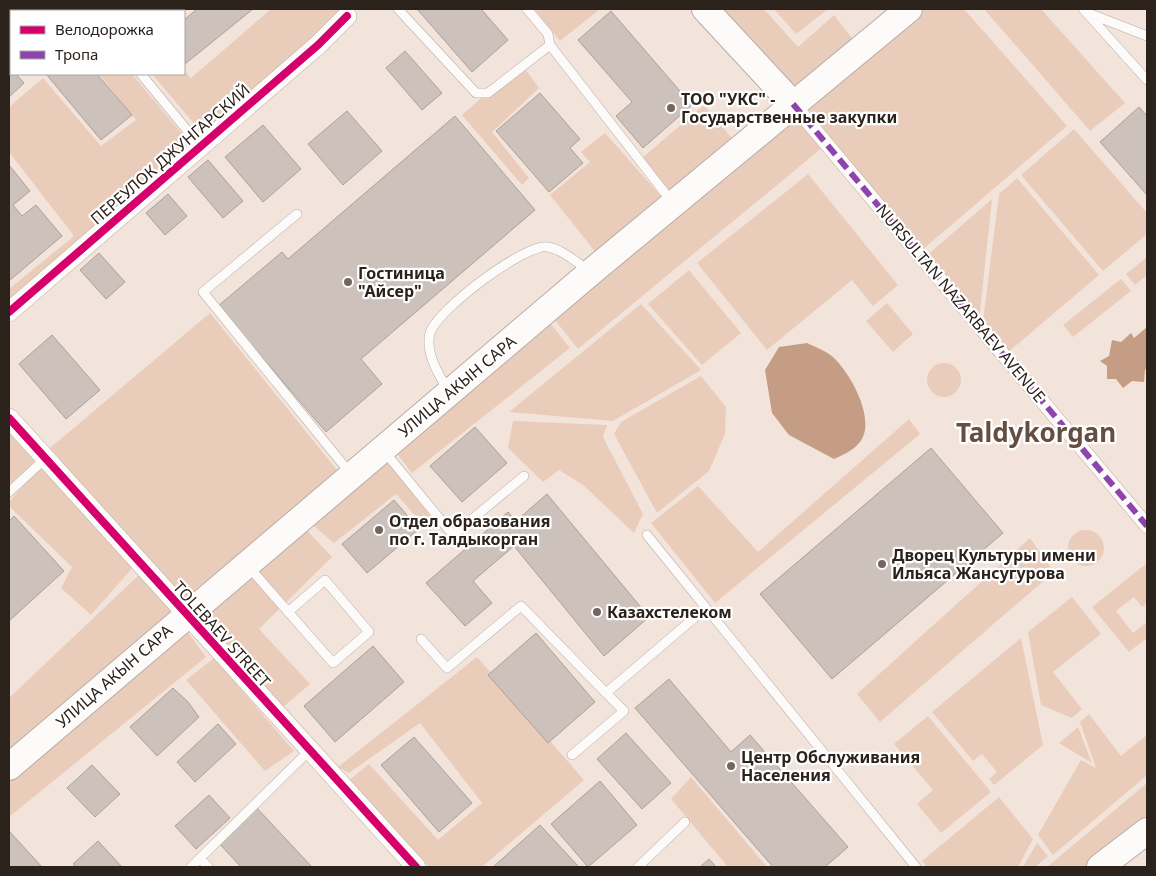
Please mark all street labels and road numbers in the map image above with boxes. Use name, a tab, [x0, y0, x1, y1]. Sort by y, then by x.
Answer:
street label: ПЕРЕУЛОК ДЖУНГАРСКИЙ	[86, 79, 254, 229]
street label: NURSULTAN NAZARBAEV AVENUE	[871, 199, 1051, 407]
street label: УЛИЦА АКЫН САРА	[394, 330, 521, 442]
street label: TOLEBAEV STREET	[168, 576, 276, 692]
street label: УЛИЦА АКЫН САРА	[51, 619, 177, 733]

